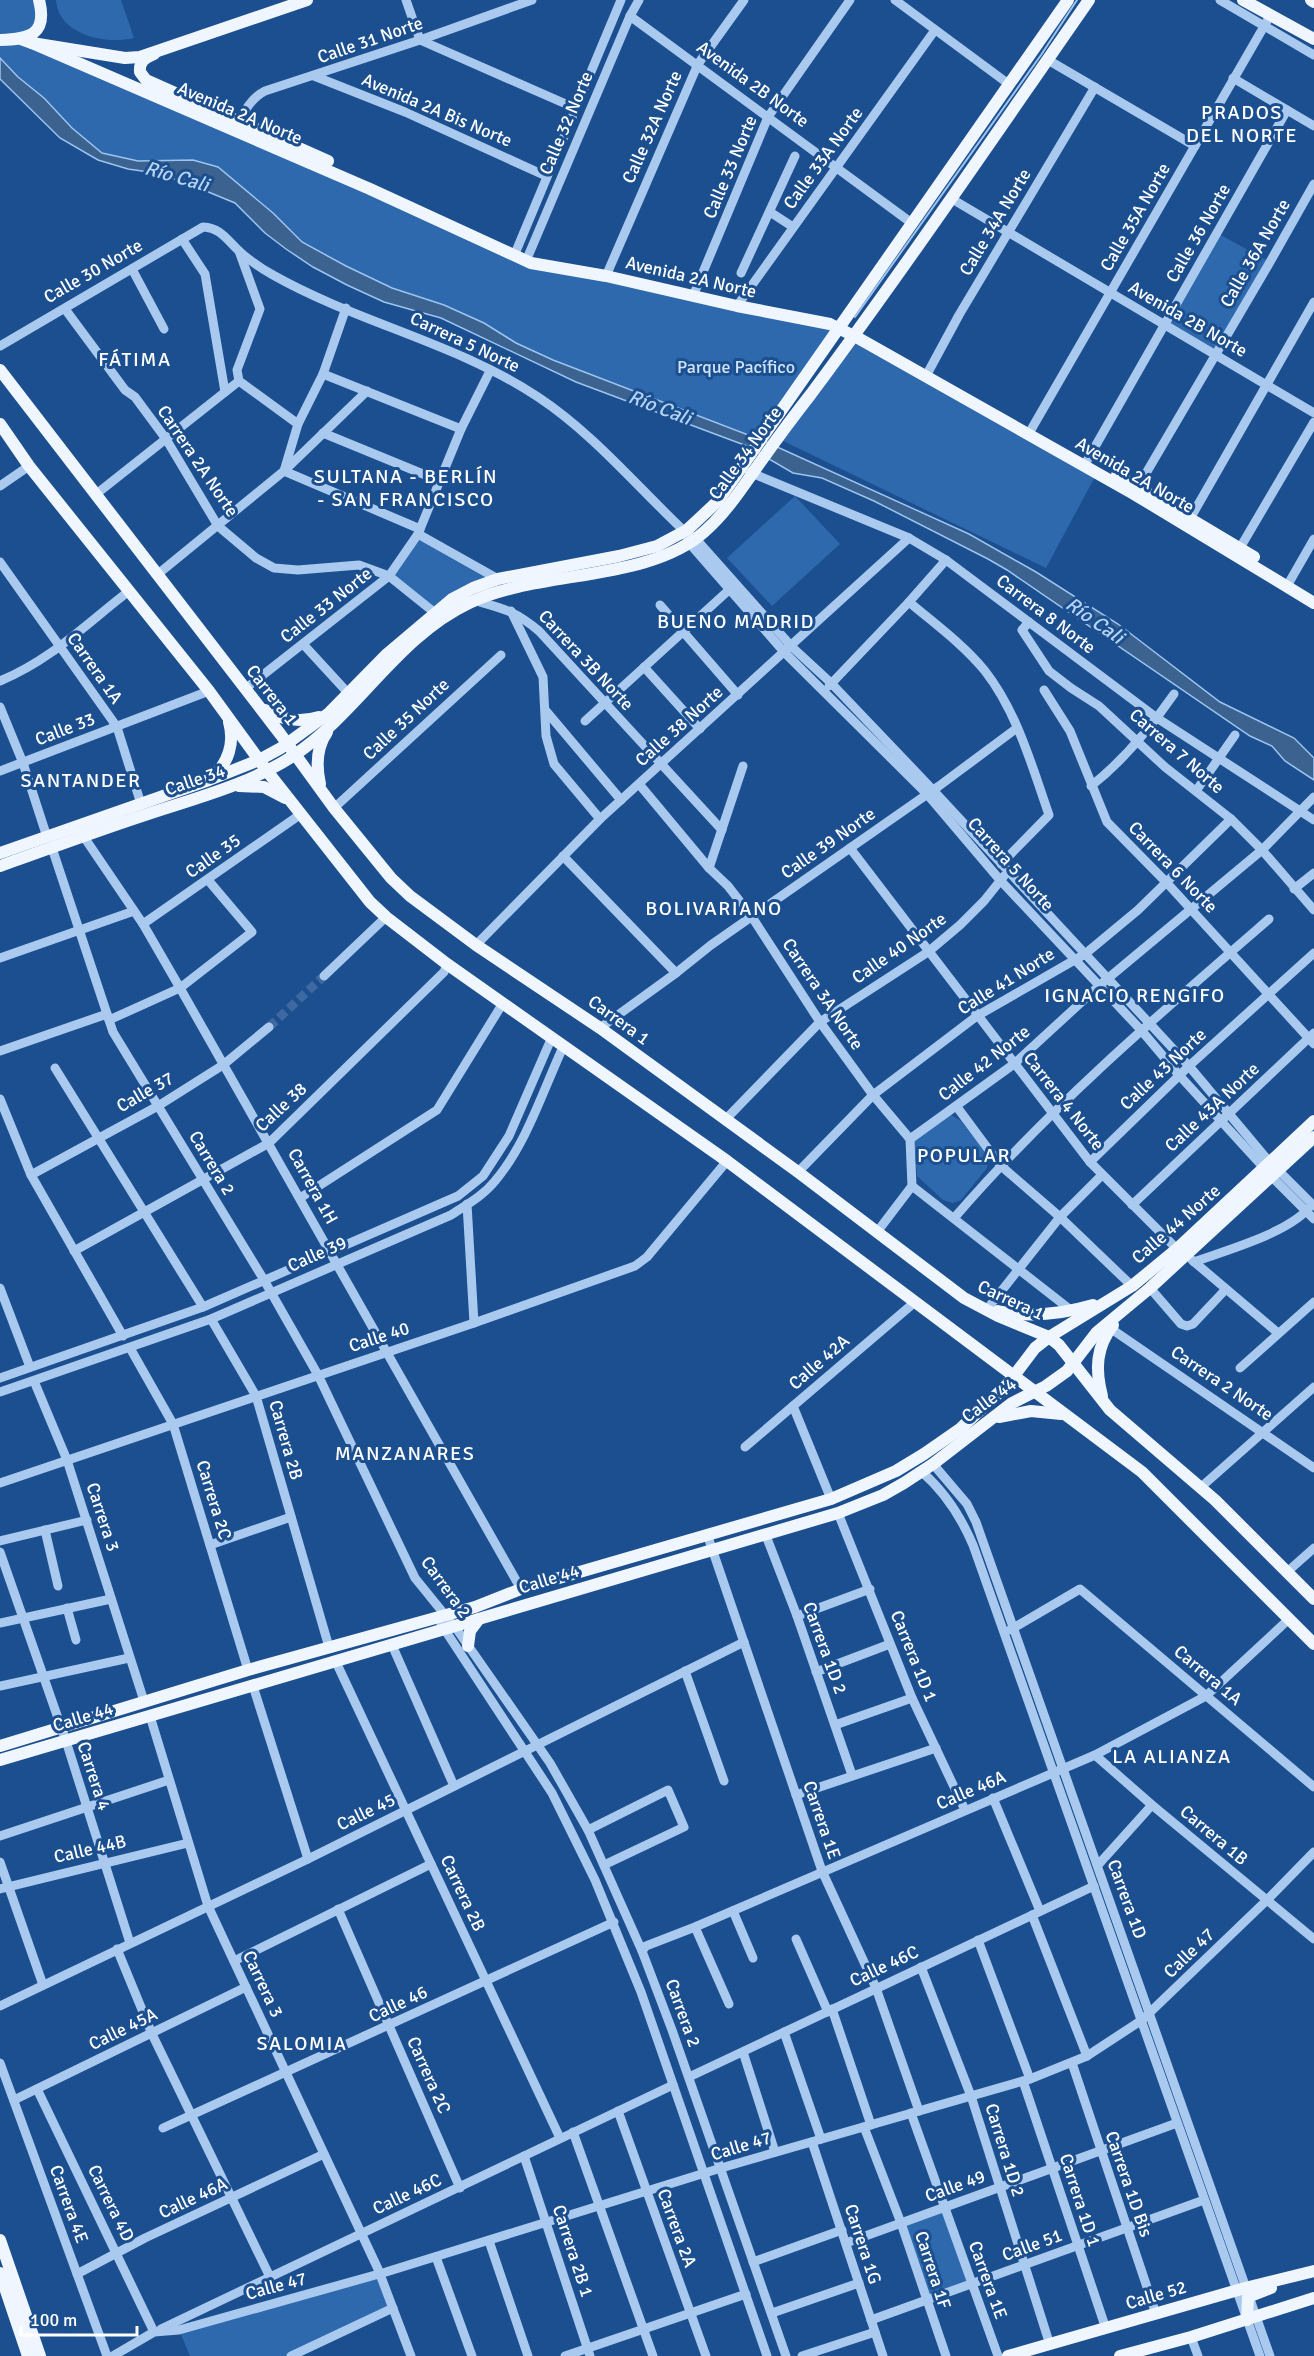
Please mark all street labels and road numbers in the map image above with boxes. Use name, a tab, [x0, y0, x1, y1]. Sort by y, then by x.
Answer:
street label: Calle 31 Norte	[314, 12, 426, 68]
street label: Avenida 2B Norte	[693, 36, 813, 132]
street label: Calle 32A Norte	[617, 67, 687, 187]
street label: Avenida 2A Bis Norte	[359, 68, 515, 152]
street label: Calle 32 Norte	[534, 68, 598, 178]
street label: Avenida 2A Norte	[174, 77, 306, 149]
street label: Calle 33A Norte	[778, 103, 868, 213]
street label: Calle 33 Norte	[698, 112, 762, 222]
street label: Calle 35A Norte	[1095, 159, 1175, 275]
street label: Calle 34A Norte	[954, 164, 1036, 280]
street label: Calle 36 Norte	[1161, 180, 1235, 286]
street label: Calle 36A Norte	[1215, 195, 1295, 311]
street label: Calle 30 Norte	[40, 234, 146, 308]
street label: Avenida 2A Norte	[624, 251, 758, 303]
street label: Avenida 2B Norte	[1125, 276, 1251, 362]
street label: Carrera 5 Norte	[407, 307, 523, 377]
street label: Carrera 2A Norte	[153, 401, 243, 521]
street label: Calle 34 Norte	[704, 402, 786, 504]
street label: Avenida 2A Norte	[1072, 432, 1198, 518]
street label: Calle 33 Norte	[276, 562, 376, 648]
street label: Carrera 8 Norte	[992, 569, 1100, 659]
street label: Carrera 3B Norte	[534, 605, 638, 715]
street label: Carrera 1A	[62, 628, 128, 708]
street label: Carrera 1	[241, 660, 303, 730]
street label: Calle 35 Norte	[358, 673, 454, 765]
street label: Calle 38 Norte	[631, 681, 727, 771]
street label: Carrera 7 Norte	[1125, 704, 1229, 798]
street label: Calle 33	[32, 708, 98, 750]
street label: Calle 34	[162, 759, 228, 801]
street label: Calle 39 Norte	[777, 802, 879, 884]
street label: Carrera 5 Norte	[963, 813, 1059, 915]
street label: Carrera 6 Norte	[1124, 817, 1222, 917]
street label: Calle 35	[181, 829, 245, 883]
street label: Calle 40 Norte	[848, 907, 950, 989]
street label: Carrera 3A Norte	[778, 934, 868, 1054]
street label: Calle 41 Norte	[953, 942, 1059, 1020]
street label: Carrera 1	[584, 990, 654, 1050]
street label: Calle 42 Norte	[934, 1020, 1034, 1106]
street label: Calle 43 Norte	[1115, 1023, 1211, 1115]
street label: Carrera 4 Norte	[1019, 1047, 1109, 1155]
street label: Calle 43A Norte	[1160, 1058, 1264, 1156]
street label: Calle 37	[112, 1067, 178, 1117]
street label: Calle 38	[251, 1078, 311, 1136]
street label: Carrera 2	[184, 1127, 240, 1199]
street label: Carrera 1H	[283, 1144, 343, 1228]
street label: Calle 44 Norte	[1127, 1180, 1225, 1268]
street label: Calle 39	[284, 1231, 350, 1277]
street label: Carrera 1	[974, 1275, 1048, 1325]
street label: Calle 40	[346, 1317, 412, 1357]
street label: Calle 42A	[784, 1330, 854, 1394]
street label: Carrera 2 Norte	[1167, 1341, 1277, 1425]
street label: Calle 44	[957, 1373, 1021, 1427]
street label: Carrera 2B	[264, 1398, 308, 1483]
street label: Carrera 2C	[192, 1458, 237, 1543]
street label: Carrera 3	[82, 1480, 124, 1554]
street label: Carrera 2	[416, 1552, 476, 1622]
street label: Calle 44	[516, 1559, 582, 1599]
street label: Carrera 1D 2	[798, 1599, 852, 1697]
street label: Carrera 1D 1	[886, 1607, 942, 1705]
street label: Carrera 1A	[1169, 1640, 1247, 1710]
street label: Calle 44	[50, 1697, 116, 1737]
street label: Carrera 4	[73, 1739, 116, 1813]
street label: Calle 46A	[933, 1766, 1009, 1814]
street label: Carrera 1E	[798, 1778, 846, 1862]
street label: Calle 45	[333, 1788, 399, 1836]
street label: Carrera 1B	[1176, 1800, 1253, 1870]
street label: Calle 44B	[52, 1830, 128, 1868]
street label: Carrera 2B	[436, 1851, 490, 1935]
street label: Carrera 1D	[1103, 1856, 1151, 1942]
street label: Calle 47	[1159, 1923, 1219, 1983]
street label: Calle 46C	[846, 1940, 922, 1991]
street label: Carrera 3	[238, 1947, 288, 2021]
street label: Carrera 2	[661, 1976, 705, 2050]
street label: Calle 46	[365, 1981, 431, 2027]
street label: Calle 45A	[85, 2003, 161, 2055]
street label: Carrera 2C	[402, 2033, 456, 2117]
street label: Carrera 1D 2	[980, 2101, 1030, 2199]
street label: Calle 47	[708, 2126, 774, 2166]
street label: Carrera 1D Bis	[1101, 2128, 1157, 2240]
street label: Carrera 1D 1	[1055, 2151, 1105, 2249]
street label: Carrera 4D	[83, 2161, 139, 2245]
street label: Carrera 4E	[45, 2162, 93, 2246]
street label: Calle 49	[922, 2165, 988, 2207]
street label: Calle 46C	[369, 2168, 445, 2219]
street label: Calle 46A	[155, 2173, 231, 2223]
street label: Carrera 2A	[653, 2186, 701, 2270]
street label: Carrera 1G	[840, 2201, 886, 2287]
street label: Carrera 2B 1	[548, 2202, 598, 2300]
street label: Calle 51	[999, 2224, 1065, 2266]
street label: Carrera 1F	[910, 2228, 956, 2312]
street label: Carrera 1E	[964, 2238, 1012, 2322]
street label: Calle 47	[243, 2267, 309, 2305]
street label: Calle 52	[1123, 2276, 1189, 2314]

